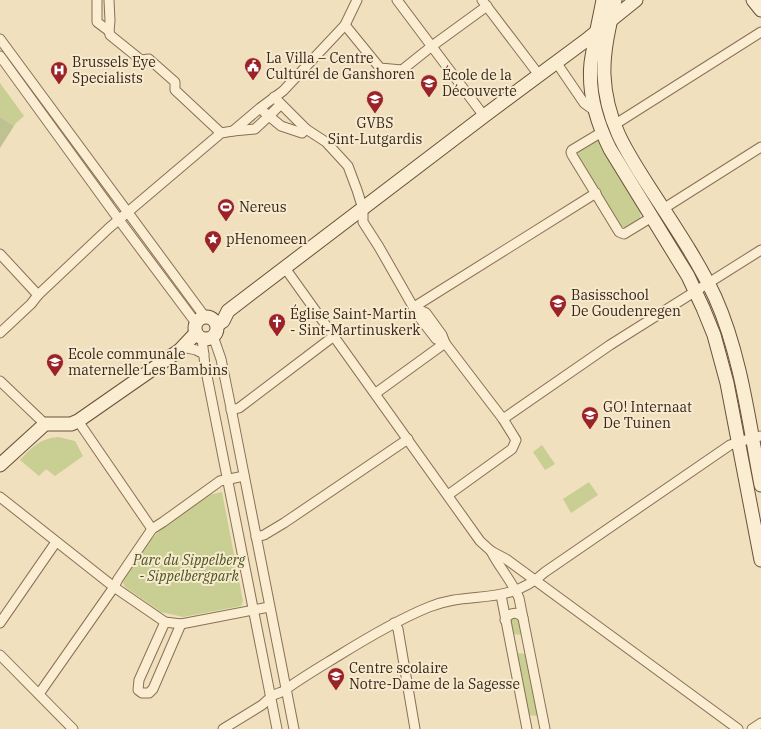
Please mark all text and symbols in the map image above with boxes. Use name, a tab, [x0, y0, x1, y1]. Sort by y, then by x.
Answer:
place label: La Villa – Centre Culturel de Ganshoren	[266, 49, 415, 83]
place label: Brussels Eye Specialists	[72, 53, 156, 87]
public building icon: La Villa – Centre Culturel de Ganshoren	[243, 56, 263, 81]
hospital icon: Brussels Eye Specialists	[49, 60, 69, 85]
place label: École de la Découverte	[442, 65, 517, 100]
school or university icon: École de la Découverte	[419, 73, 439, 98]
school or university icon: GVBS Sint-Lutgardis	[365, 89, 385, 114]
place label: GVBS Sint-Lutgardis	[328, 114, 422, 148]
sports icon: Nereus	[216, 197, 236, 222]
place label: Nereus	[239, 198, 287, 216]
place icon: pHenomeen	[203, 229, 223, 254]
place label: pHenomeen	[226, 230, 307, 248]
place label: Basisschool De Goudenregen	[571, 286, 681, 320]
school or university icon: Basisschool De Goudenregen	[548, 293, 568, 318]
place label: Église Saint-Martin - Sint-Martinuskerk	[290, 304, 421, 339]
church icon: Église Saint-Martin - Sint-Martinuskerk	[267, 312, 287, 337]
place label: Ecole communale maternelle Les Bambins	[68, 345, 228, 379]
school or university icon: Ecole communale maternelle Les Bambins	[45, 352, 65, 377]
place label: GO! Internaat De Tuinen	[603, 398, 692, 432]
school or university icon: GO! Internaat De Tuinen	[580, 405, 600, 430]
park label: Parc du Sippelberg - Sippelbergpark	[132, 551, 245, 585]
place label: Centre scolaire Notre-Dame de la Sagesse	[349, 659, 520, 693]
school or university icon: Centre scolaire Notre-Dame de la Sagesse	[326, 666, 346, 691]

